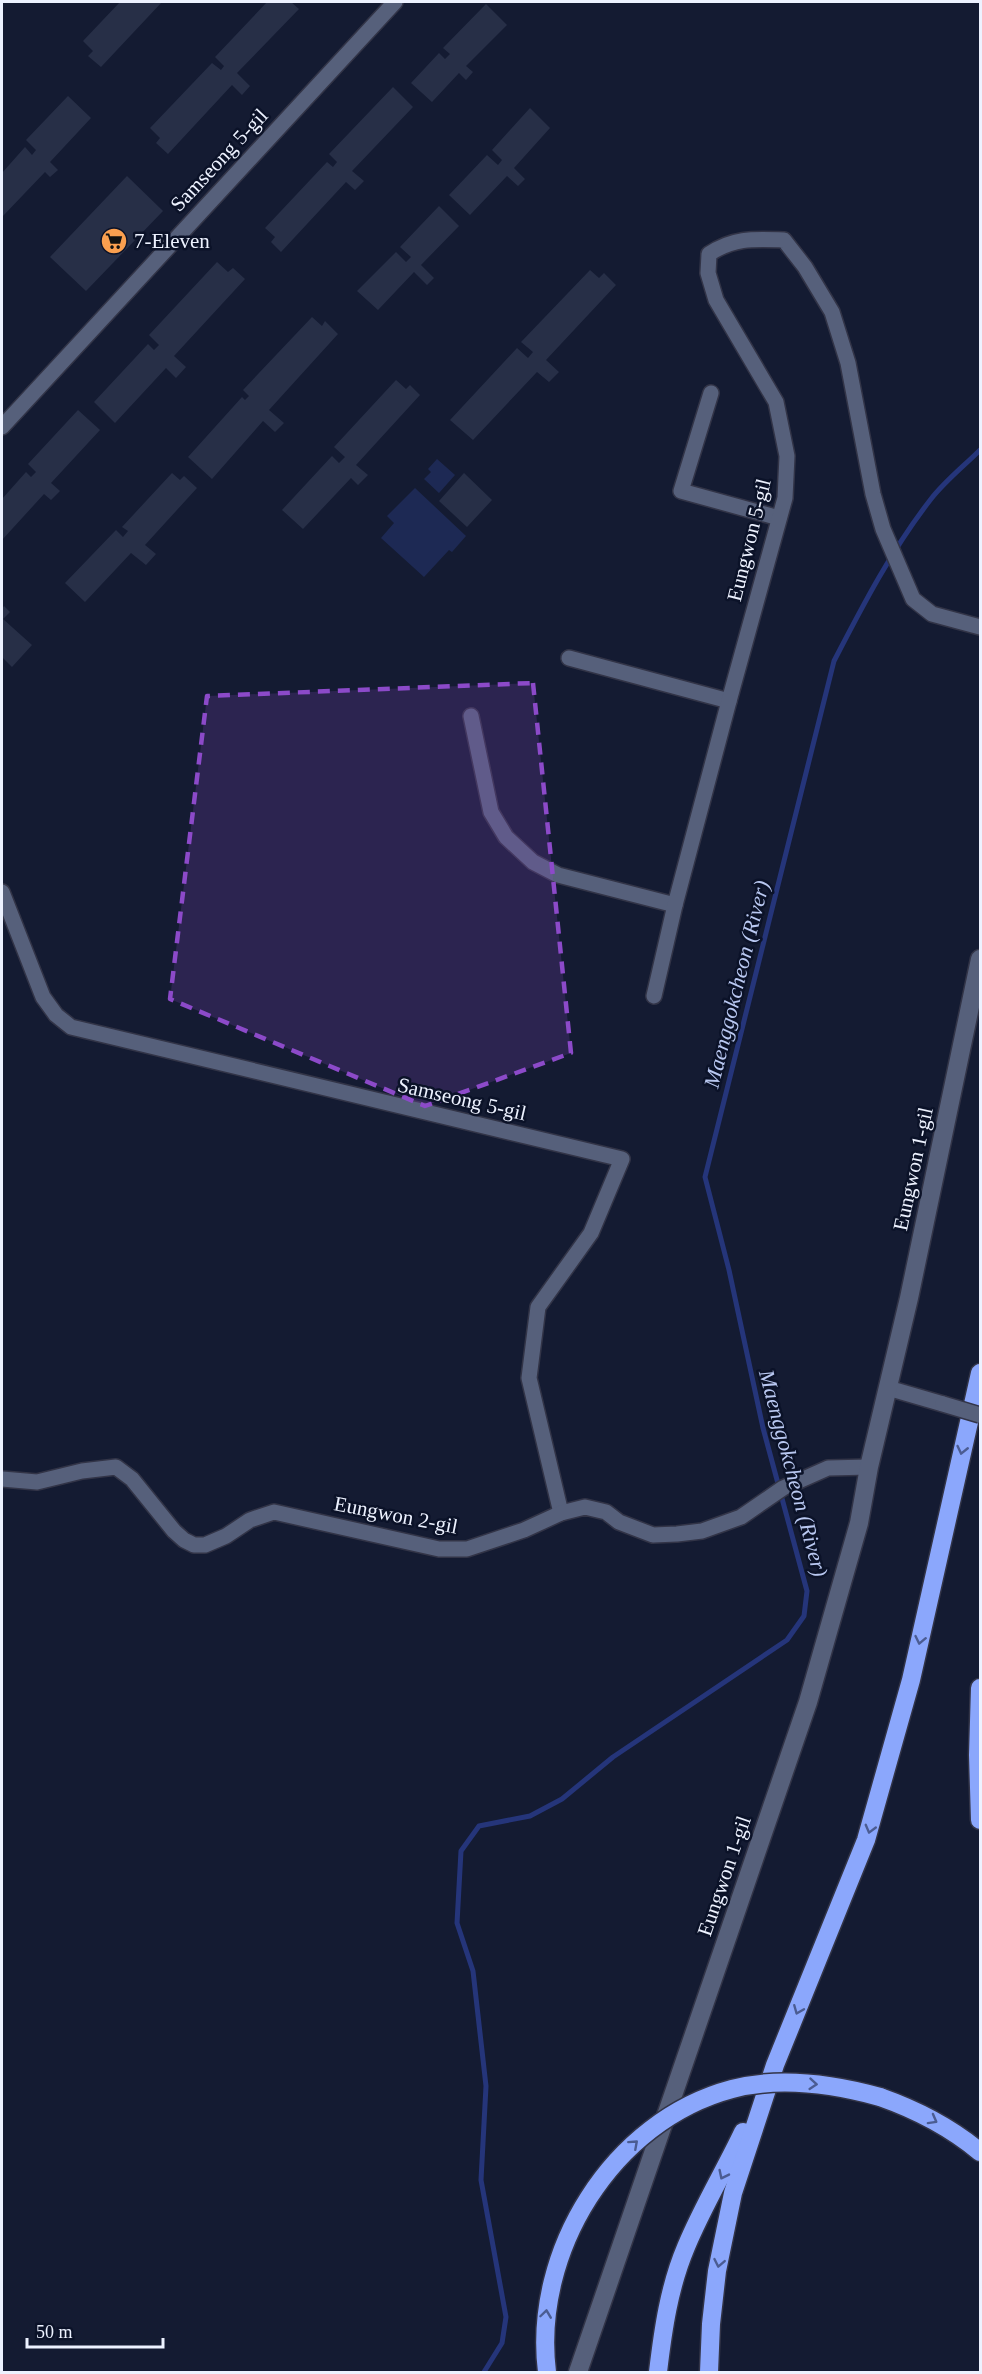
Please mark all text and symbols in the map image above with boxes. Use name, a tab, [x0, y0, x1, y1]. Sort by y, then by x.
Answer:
street label: Samseong 5-gil	[165, 104, 273, 216]
supermarket icon: 7-Eleven	[99, 226, 129, 256]
place label: 7-Eleven	[134, 229, 210, 253]
street label: Eungwon 5-gil	[722, 476, 776, 604]
water label: Maenggokcheon (River)	[698, 878, 774, 1092]
street label: Samseong 5-gil	[395, 1073, 529, 1125]
street label: Eungwon 1-gil	[888, 1105, 938, 1233]
water label: Maenggokcheon (River)	[754, 1366, 833, 1579]
one-way arrow	[957, 1445, 970, 1455]
street label: Eungwon 2-gil	[332, 1491, 460, 1539]
one-way arrow	[914, 1635, 927, 1645]
street label: Eungwon 1-gil	[692, 1813, 756, 1939]
one-way arrow	[864, 1824, 877, 1834]
one-way arrow	[793, 2004, 805, 2015]
one-way arrow	[808, 2077, 817, 2090]
one-way arrow	[927, 2113, 937, 2124]
one-way arrow	[626, 2141, 637, 2152]
one-way arrow	[718, 2168, 730, 2179]
one-way arrow	[713, 2257, 726, 2267]
one-way arrow	[540, 2310, 552, 2319]
scale bar	[27, 2311, 164, 2349]
text: 50 m	[36, 2322, 73, 2342]

